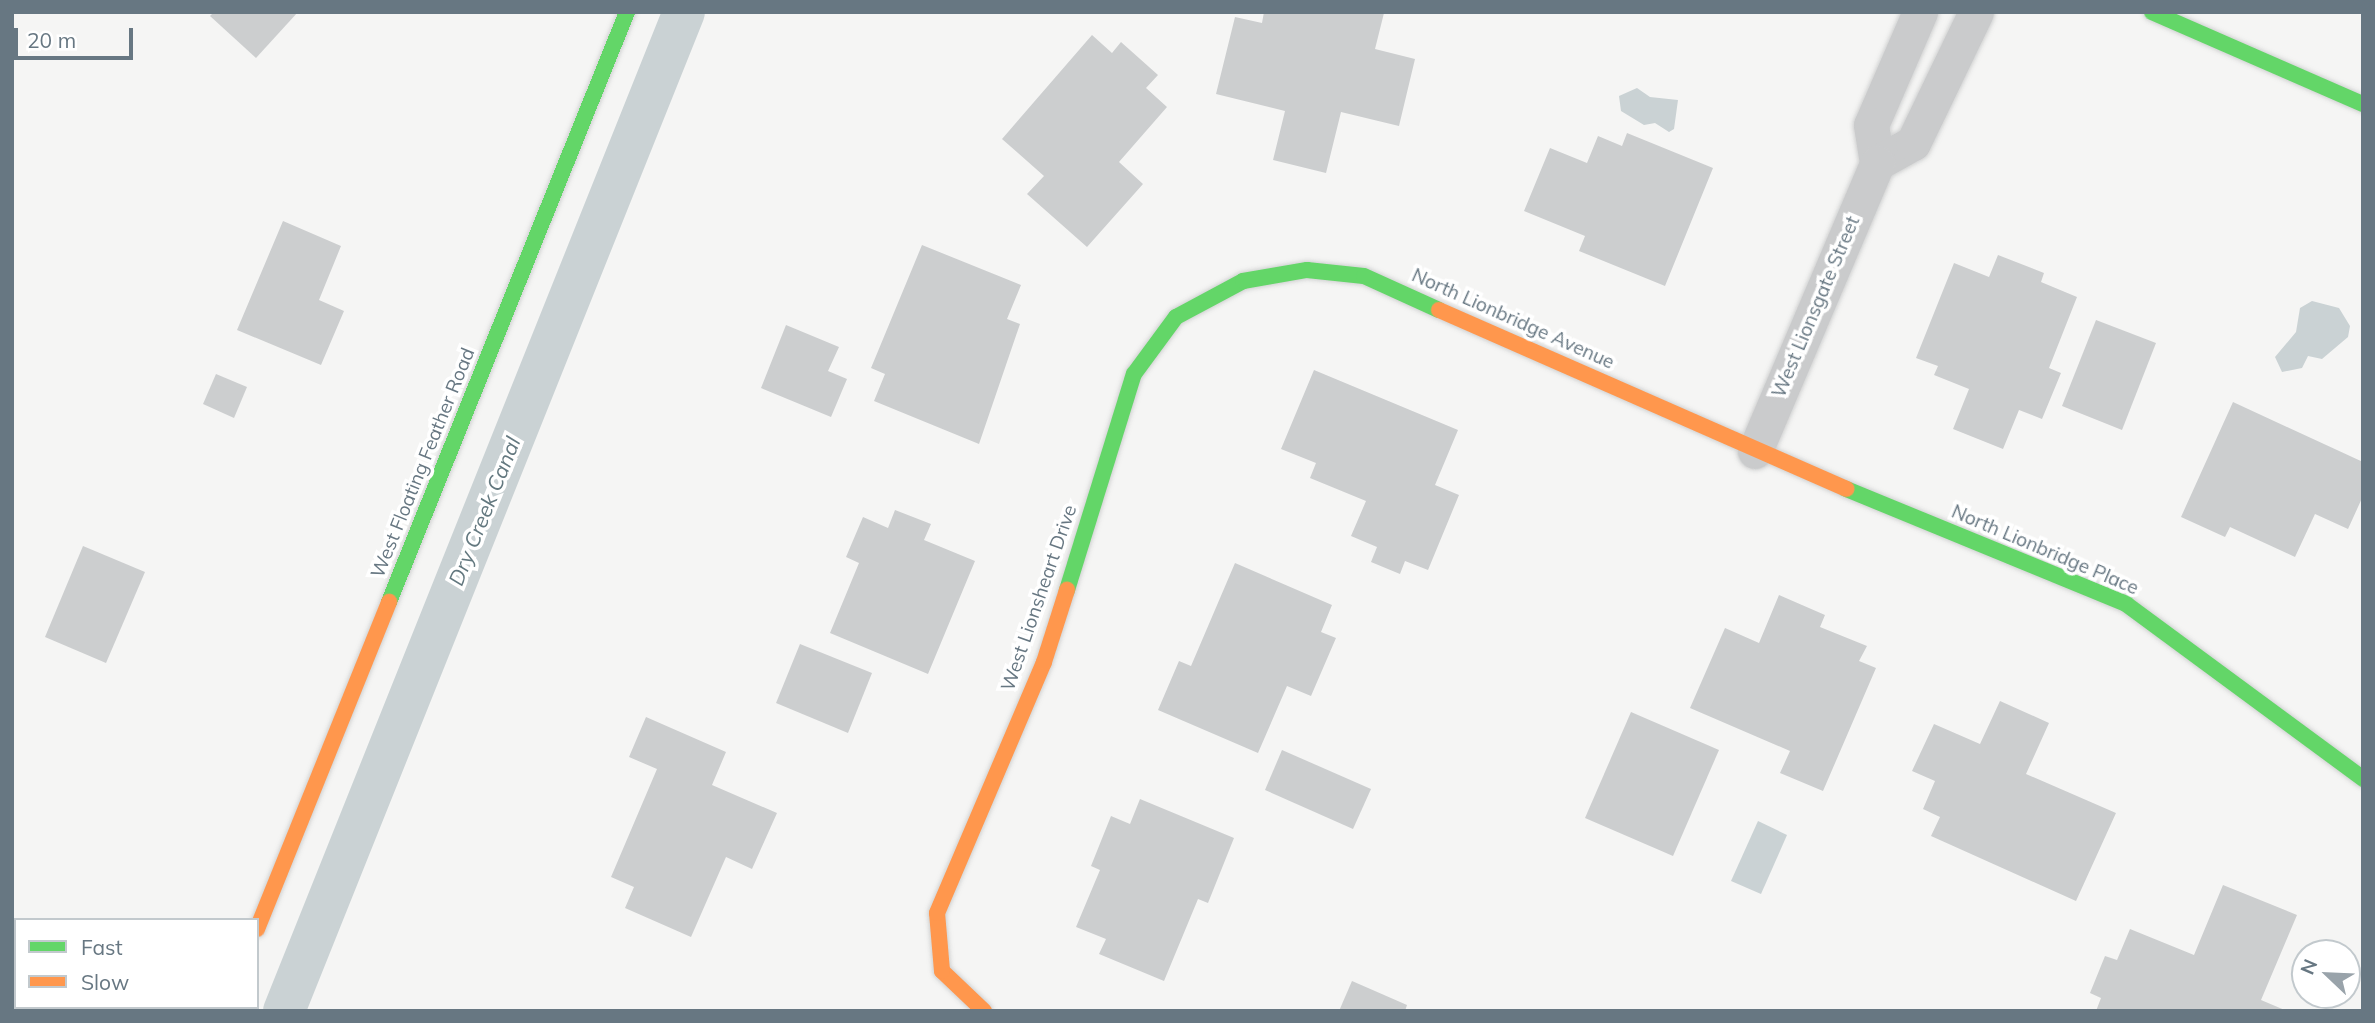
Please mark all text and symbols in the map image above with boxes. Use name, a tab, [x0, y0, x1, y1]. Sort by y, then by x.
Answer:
scale bar	[18, 14, 136, 58]
text: 20 m	[27, 27, 76, 53]
street label: West Lionsgate Street	[1767, 213, 1865, 401]
street label: North Lionbridge Avenue	[1408, 264, 1618, 374]
street label: West Floating Feather Road	[366, 345, 480, 581]
water label: Dry Creek Canal	[443, 433, 525, 589]
street label: North Lionbridge Place	[1948, 500, 2142, 600]
street label: West Lionsheart Drive	[996, 502, 1082, 694]
legend	[14, 918, 259, 1009]
text: Fast	[81, 934, 123, 960]
north arrow	[2291, 939, 2361, 1009]
text: N	[2295, 955, 2322, 978]
text: Slow	[81, 969, 129, 995]

